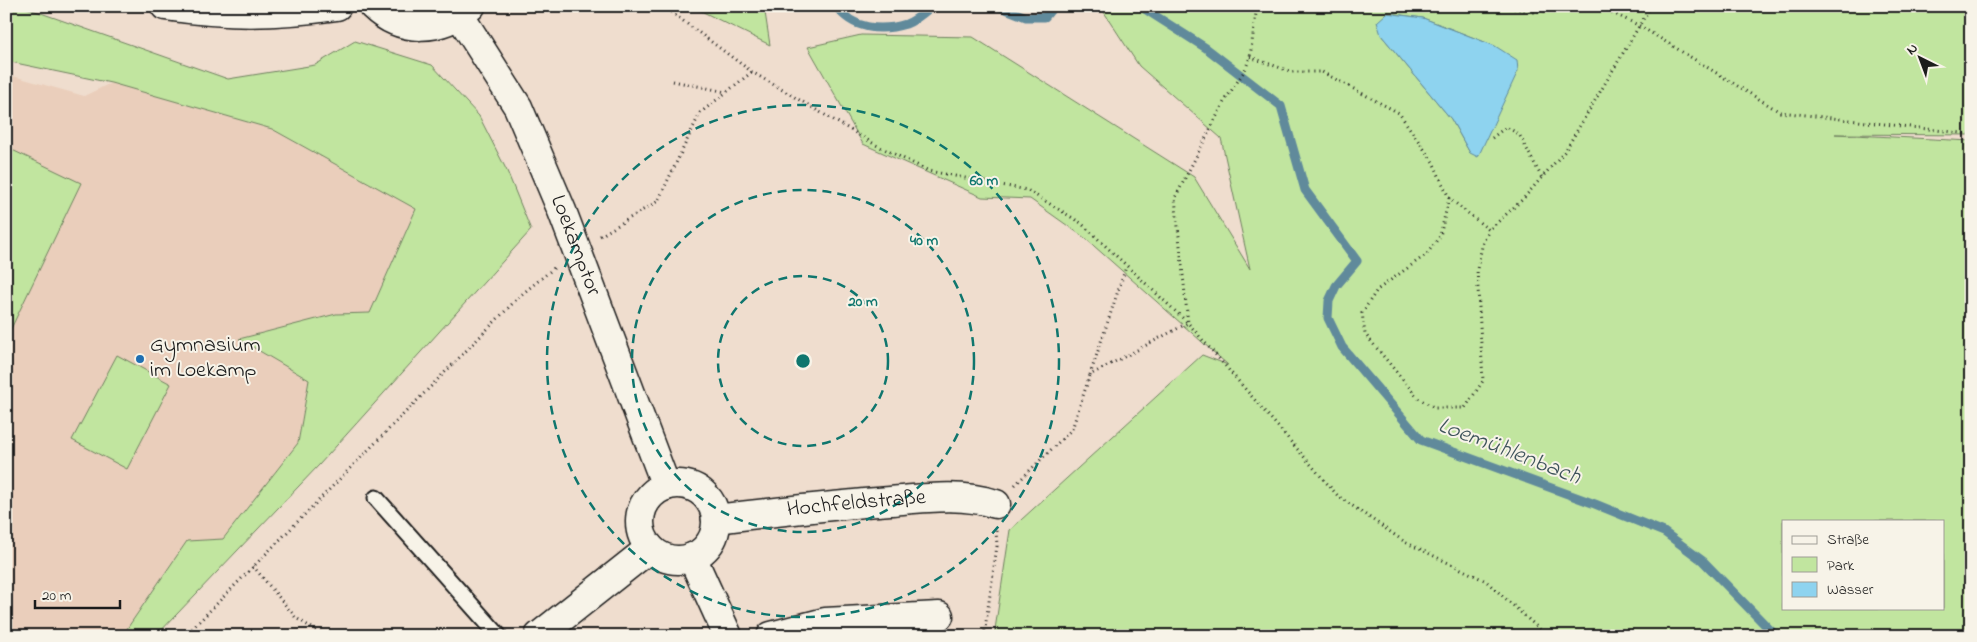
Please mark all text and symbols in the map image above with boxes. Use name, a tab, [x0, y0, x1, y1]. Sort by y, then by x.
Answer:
north arrow	[1894, 32, 1944, 82]
text: N	[1902, 38, 1923, 60]
text: 60 m	[969, 170, 999, 192]
street label: Loekamptor	[541, 190, 609, 301]
text: 40 m	[909, 230, 938, 252]
text: 20 m	[847, 291, 878, 313]
place label: Gymnasium im Loekamp	[150, 330, 261, 387]
centre of rings	[794, 352, 812, 370]
marker: Gymnasium im Loekamp	[134, 353, 146, 365]
water label: Loemühlenbach	[1433, 409, 1586, 495]
street label: Hochfeldstraße	[785, 482, 927, 527]
legend	[1782, 520, 1944, 610]
text: Straße	[1827, 529, 1869, 551]
text: Park	[1827, 555, 1855, 577]
scale bar	[35, 577, 120, 609]
text: Wasser	[1827, 579, 1874, 601]
text: 20 m	[42, 585, 72, 607]

